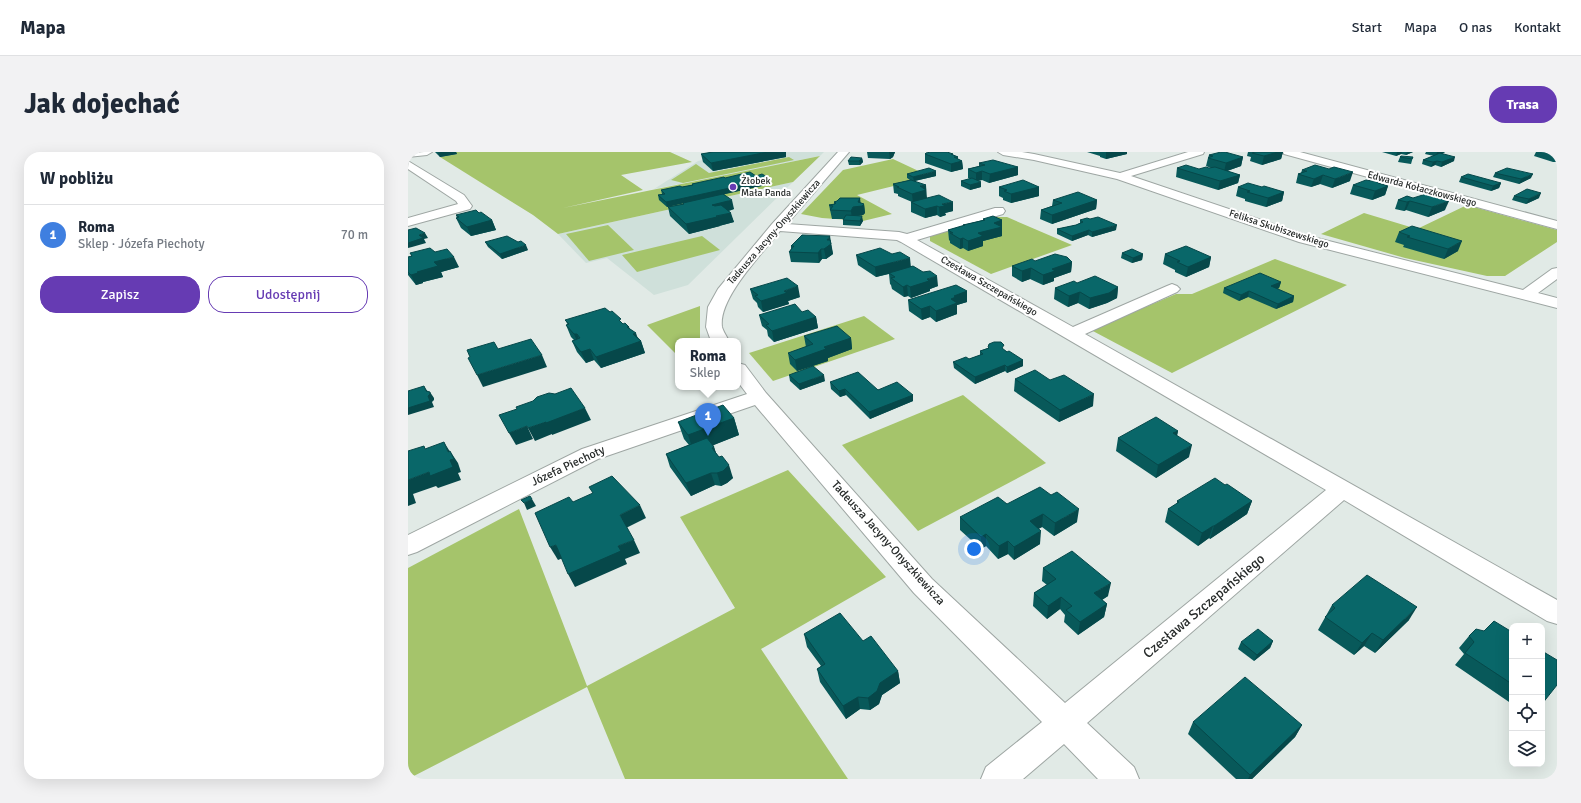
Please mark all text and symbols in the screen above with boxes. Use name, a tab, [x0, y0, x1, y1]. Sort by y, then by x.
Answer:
text: Mapa	[20, 16, 66, 40]
text: Start	[1352, 19, 1382, 36]
text: Mapa	[1404, 19, 1437, 36]
text: O nas	[1459, 19, 1492, 36]
text: Kontakt	[1514, 19, 1561, 36]
button: Trasa	[1489, 86, 1557, 123]
text: Jak dojechać	[24, 87, 180, 121]
text: W pobliżu	[40, 168, 113, 189]
street label: Edwarda Kołaczkowskiego	[1366, 169, 1478, 209]
place label: Żłobek Mała Panda	[741, 175, 791, 199]
street label: Tadeusza Jacyny-Onyszkiewicza	[725, 177, 823, 287]
marker: Żłobek Mała Panda	[728, 182, 738, 192]
street label: Feliksa Skubiszewskiego	[1228, 207, 1330, 251]
text: Roma	[78, 218, 115, 236]
text: 1	[49, 227, 57, 243]
text: 70 m	[341, 227, 368, 243]
text: Sklep · Józefa Piechoty	[78, 236, 205, 252]
street label: Czesława Szczepańskiego	[939, 253, 1039, 319]
button: Zapisz	[40, 276, 200, 313]
button: Udostępnij	[208, 276, 368, 313]
popup	[675, 338, 741, 390]
text: Roma	[690, 347, 726, 365]
text: Sklep	[690, 365, 720, 381]
pin: 1	[695, 403, 721, 436]
street label: Józefa Piechoty	[529, 442, 608, 490]
street label: Tadeusza Jacyny-Onyszkiewicza	[828, 478, 948, 608]
your location	[964, 539, 984, 559]
street label: Czesława Szczepańskiego	[1140, 550, 1268, 662]
map controls	[1509, 623, 1545, 767]
button: +	[1509, 623, 1545, 659]
button: −	[1509, 659, 1545, 695]
button: locate	[1509, 695, 1545, 731]
button: layers	[1509, 731, 1545, 767]

